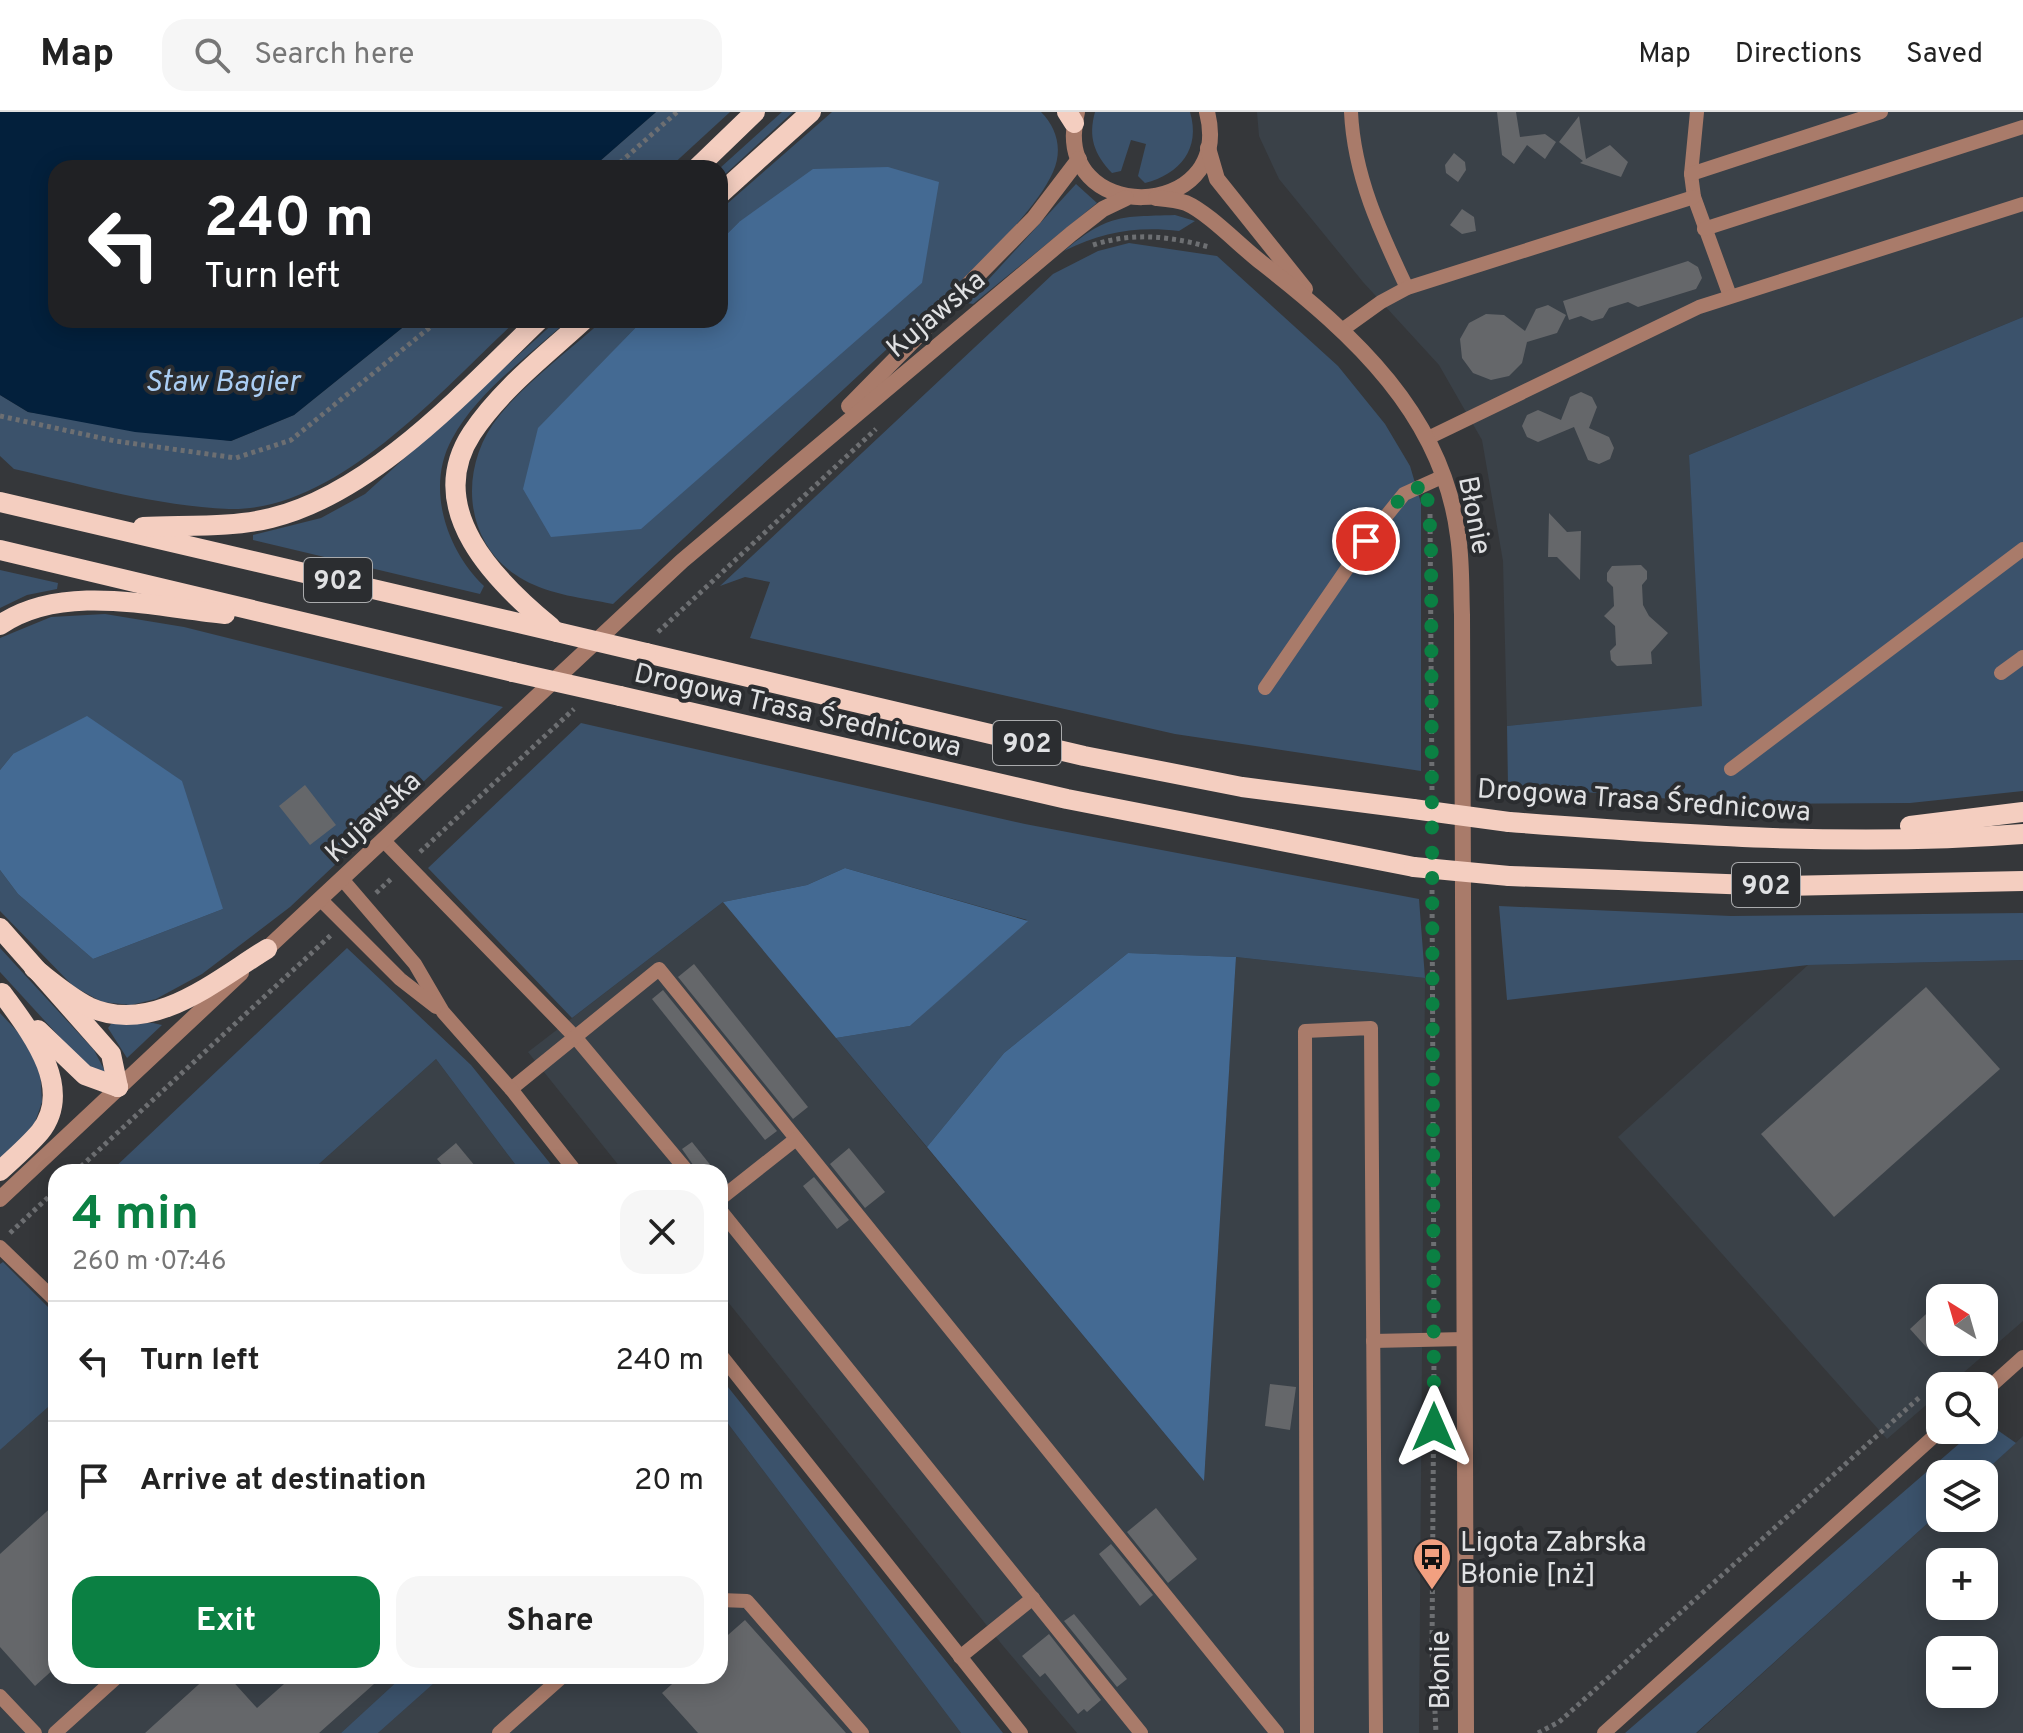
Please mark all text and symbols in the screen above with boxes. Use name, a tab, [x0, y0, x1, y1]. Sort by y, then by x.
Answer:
search box	[162, 19, 722, 91]
text: Map	[40, 31, 114, 80]
icon: search	[190, 33, 234, 77]
text: Search here	[254, 37, 414, 74]
text: Map	[1638, 37, 1691, 73]
text: Directions	[1735, 37, 1862, 73]
text: Saved	[1906, 37, 1983, 73]
text: 240 m	[204, 186, 374, 256]
icon: left	[72, 192, 176, 296]
text: Turn left	[204, 255, 341, 301]
street label: Kujawska	[880, 263, 994, 367]
water label: Staw Bagier	[144, 365, 302, 402]
street label: Błonie	[1448, 473, 1498, 558]
pin	[1332, 507, 1400, 575]
icon: arrive	[1344, 519, 1388, 563]
road number: 902	[304, 558, 372, 602]
street label: Drogowa Trasa Średnicowa	[630, 655, 965, 767]
road number: 902	[993, 721, 1061, 765]
street label: Kujawska	[318, 765, 430, 872]
street label: Drogowa Trasa Średnicowa	[1476, 770, 1812, 832]
road number: 902	[1732, 863, 1800, 907]
text: 4 min	[72, 1186, 199, 1246]
button: close	[620, 1190, 704, 1274]
text: 260 m · 07:46	[72, 1246, 226, 1279]
north arrow	[1926, 1284, 1998, 1356]
map controls	[1926, 1284, 1998, 1708]
icon: left	[72, 1339, 116, 1383]
text: Turn left	[140, 1343, 260, 1380]
text: 240 m	[616, 1343, 704, 1380]
button: search	[1926, 1372, 1998, 1444]
position arrow	[1392, 1385, 1476, 1469]
icon: arrive	[72, 1459, 116, 1503]
button: layers	[1926, 1460, 1998, 1532]
text: Arrive at destination	[140, 1463, 426, 1500]
text: 20 m	[634, 1463, 704, 1500]
place label: Ligota Zabrska Błonie [nż]	[1460, 1526, 1647, 1594]
bus stop icon: Ligota Zabrska Błonie [nż]	[1411, 1536, 1453, 1591]
button: +	[1926, 1548, 1998, 1620]
button: Exit	[72, 1576, 380, 1668]
button: Share	[396, 1576, 704, 1668]
street label: Błonie	[1424, 1630, 1460, 1710]
button: −	[1926, 1636, 1998, 1708]

